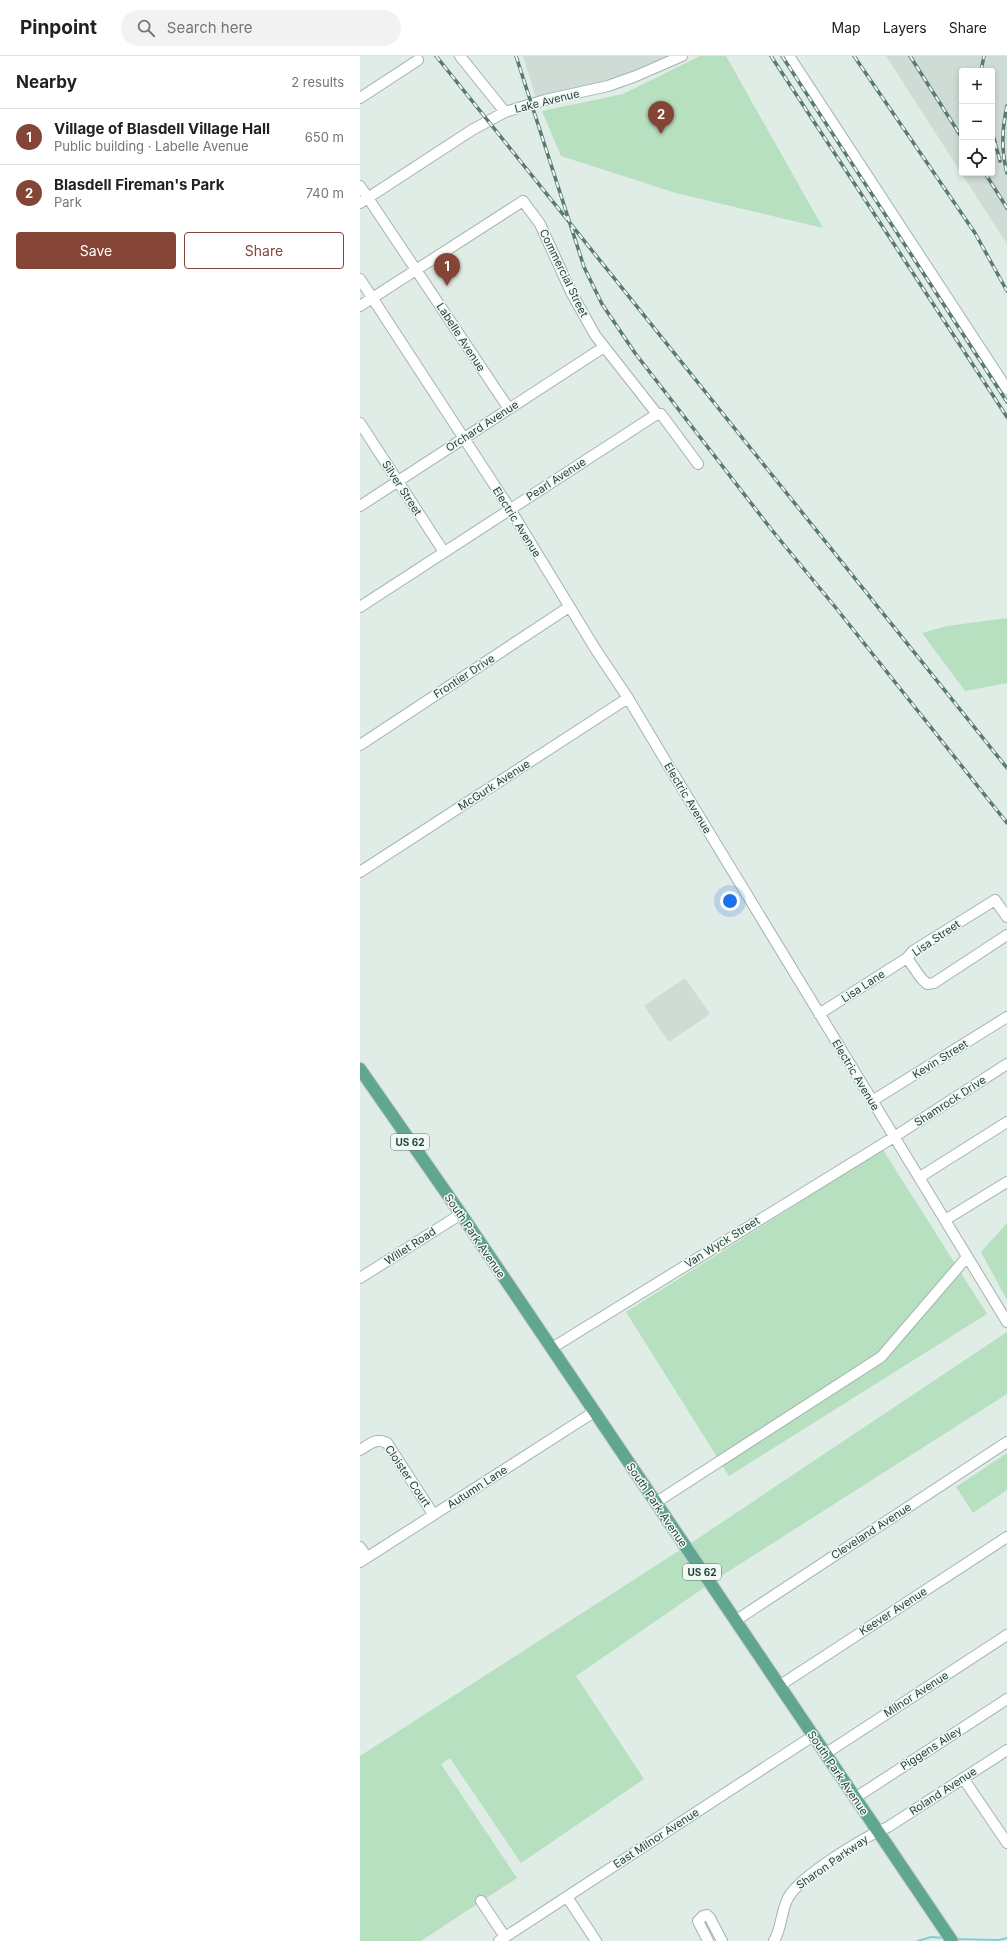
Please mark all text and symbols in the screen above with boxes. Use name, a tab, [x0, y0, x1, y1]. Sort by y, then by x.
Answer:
search box	[121, 10, 401, 46]
text: Pinpoint	[20, 16, 97, 39]
icon: search	[135, 17, 157, 39]
text: Search here	[167, 18, 253, 37]
text: Map	[832, 19, 861, 36]
text: Layers	[883, 19, 927, 36]
text: Share	[949, 19, 987, 36]
map controls	[959, 68, 995, 176]
button: +	[959, 68, 995, 104]
text: Nearby	[16, 72, 77, 92]
text: 2 results	[291, 74, 344, 90]
street label: Lake Avenue	[513, 86, 581, 116]
pin: 2	[648, 101, 674, 134]
button: −	[959, 104, 995, 140]
text: Village of Blasdell Village Hall	[54, 119, 270, 138]
text: 1	[26, 129, 32, 145]
text: 650 m	[305, 129, 344, 145]
text: Public building · Labelle Avenue	[54, 138, 248, 154]
button: locate	[959, 140, 995, 176]
text: Blasdell Fireman's Park	[54, 175, 224, 194]
text: 2	[25, 185, 33, 201]
text: 740 m	[306, 185, 344, 201]
text: Park	[54, 194, 82, 210]
street label: Commercial Street	[537, 227, 592, 320]
button: Save	[16, 232, 176, 269]
button: Share	[184, 232, 344, 269]
pin: 1	[434, 253, 460, 286]
street label: Labelle Avenue	[434, 300, 488, 374]
street label: Orchard Avenue	[443, 397, 521, 455]
street label: Pearl Avenue	[524, 455, 588, 503]
street label: Silver Street	[379, 458, 425, 519]
street label: Electric Avenue	[490, 484, 544, 560]
street label: Frontier Drive	[431, 651, 497, 701]
street label: McGurk Avenue	[455, 757, 533, 813]
street label: Electric Avenue	[661, 760, 715, 836]
your location	[720, 891, 740, 911]
street label: Lisa Street	[909, 917, 963, 959]
street label: Lisa Lane	[839, 967, 887, 1005]
street label: Kevin Street	[910, 1036, 971, 1082]
street label: Electric Avenue	[829, 1037, 883, 1113]
street label: Shamrock Drive	[912, 1073, 988, 1129]
road number: US 62	[391, 1134, 429, 1150]
street label: South Park Avenue	[442, 1191, 508, 1281]
street label: Van Wyck Street	[682, 1213, 763, 1271]
street label: Willet Road	[382, 1224, 438, 1268]
street label: Cloister Court	[382, 1442, 434, 1510]
street label: South Park Avenue	[624, 1460, 690, 1550]
street label: Autumn Lane	[444, 1462, 510, 1512]
street label: Cleveland Avenue	[828, 1500, 914, 1562]
road number: US 62	[683, 1564, 721, 1580]
street label: Keever Avenue	[857, 1584, 929, 1638]
street label: Milnor Avenue	[881, 1668, 951, 1720]
street label: Piggens Alley	[898, 1723, 964, 1773]
street label: South Park Avenue	[805, 1728, 871, 1818]
street label: Roland Avenue	[907, 1764, 979, 1818]
street label: East Milnor Avenue	[610, 1805, 702, 1871]
street label: Sharon Parkway	[793, 1832, 871, 1892]

